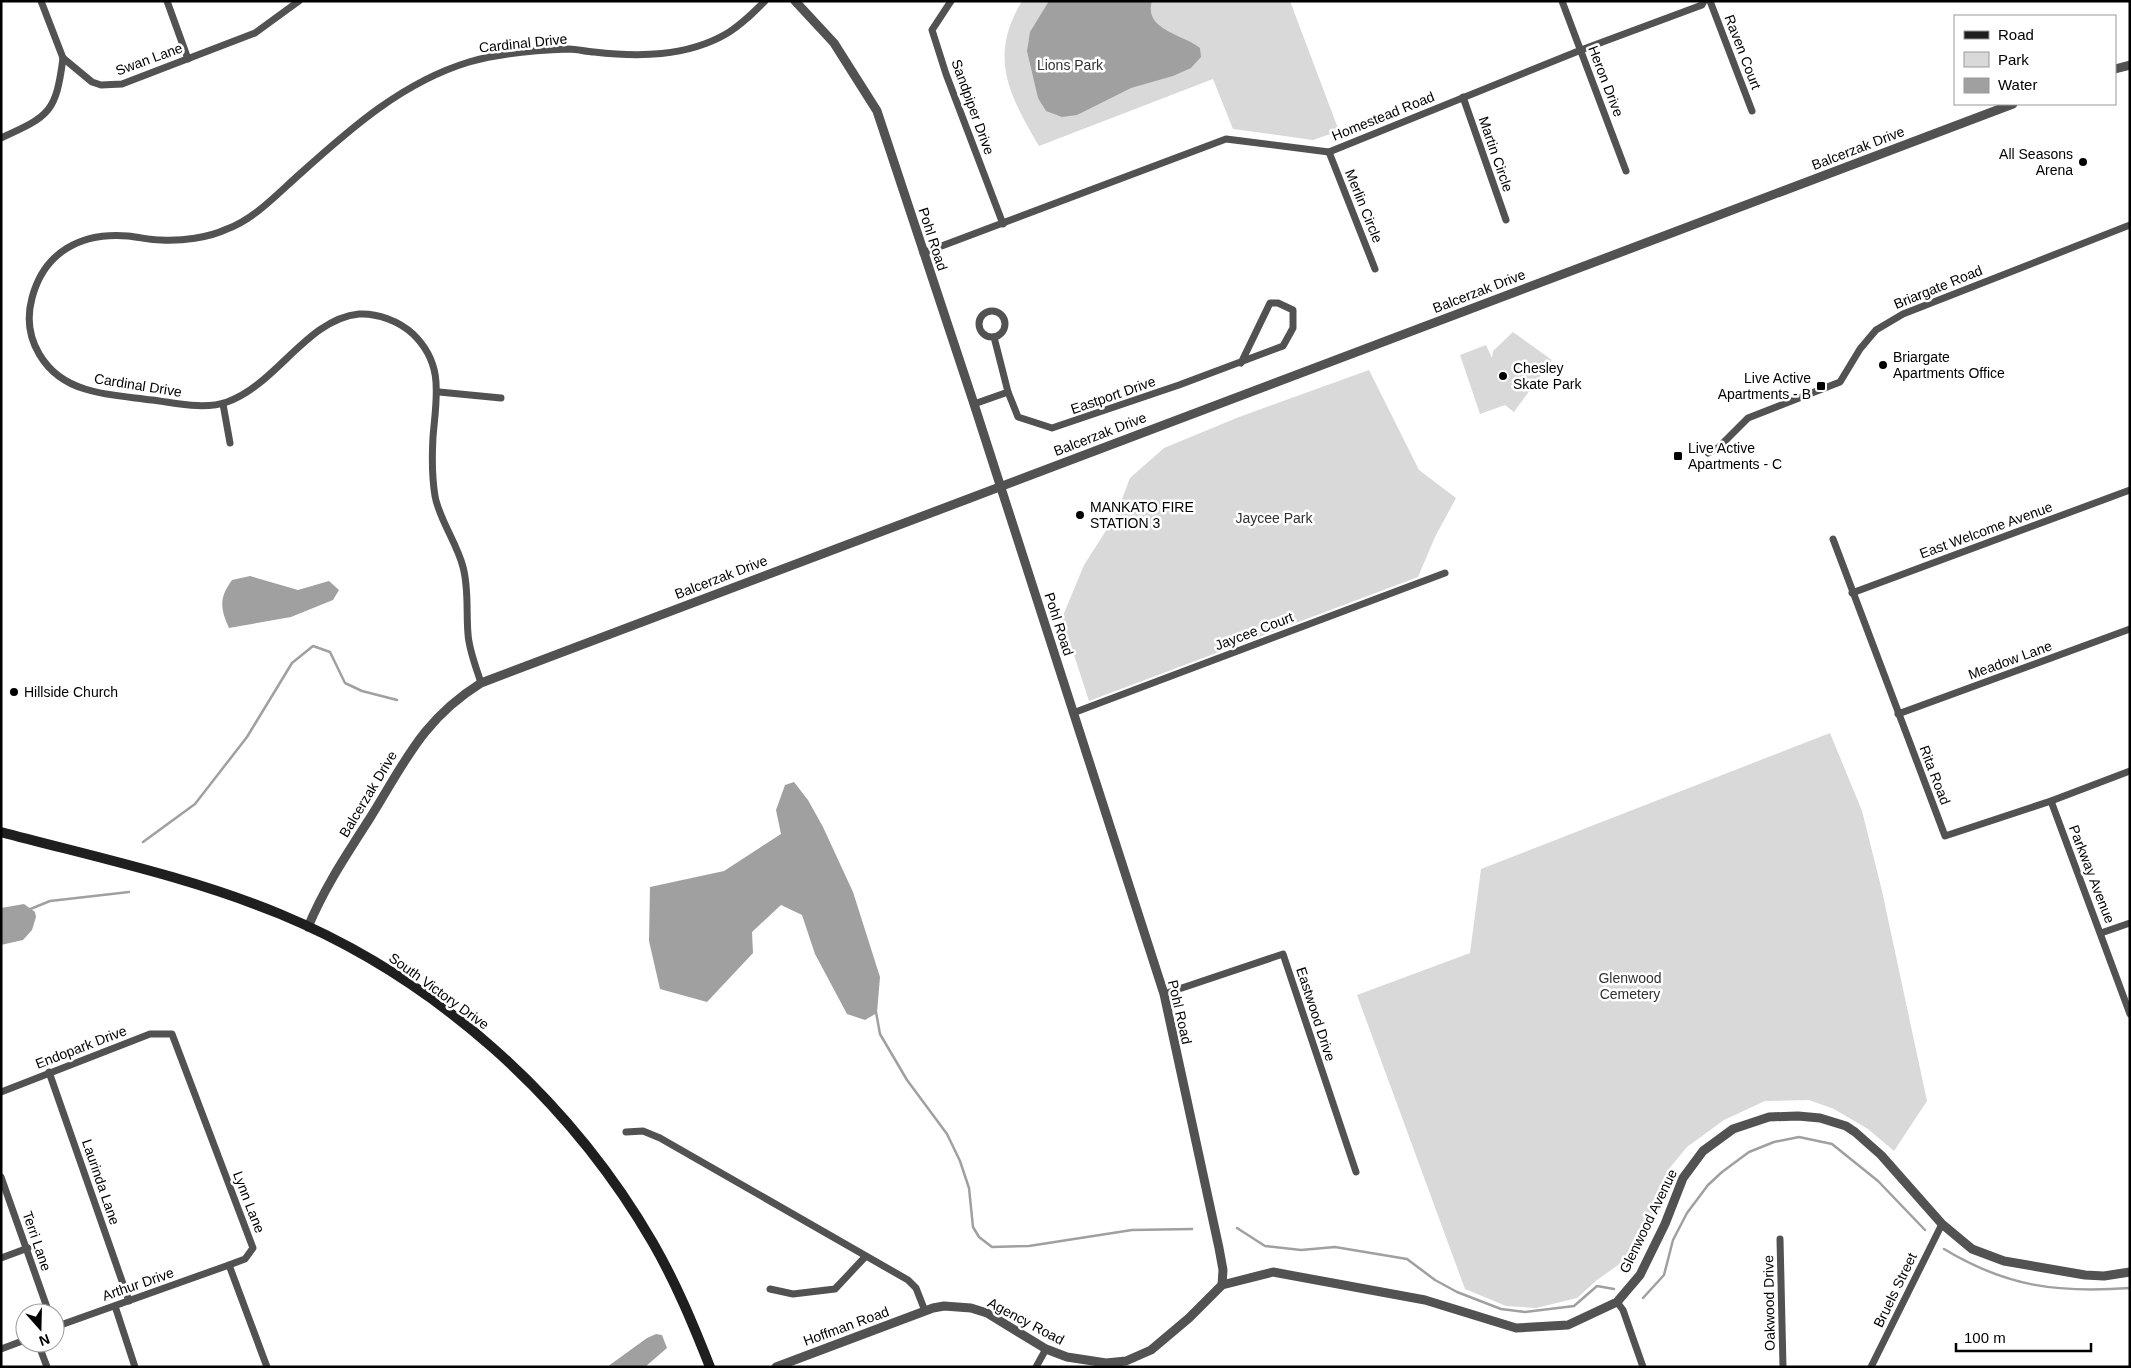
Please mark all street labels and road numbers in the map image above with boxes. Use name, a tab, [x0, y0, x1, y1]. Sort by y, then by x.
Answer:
street label: Raven Court	[1721, 12, 1765, 92]
street label: Cardinal Drive	[478, 30, 568, 56]
street label: Swan Lane	[113, 39, 185, 78]
street label: Heron Drive	[1585, 43, 1627, 119]
street label: Sandpiper Drive	[948, 57, 998, 157]
street label: Homestead Road	[1329, 88, 1437, 144]
street label: Martin Circle	[1476, 114, 1516, 194]
street label: Balcerzak Drive	[1809, 123, 1907, 173]
street label: Merlin Circle	[1342, 167, 1386, 245]
street label: Pohl Road	[915, 205, 951, 273]
street label: Briargate Road	[1891, 262, 1985, 312]
street label: Balcerzak Drive	[1430, 266, 1528, 316]
street label: Cardinal Drive	[93, 370, 183, 400]
street label: Eastport Drive	[1068, 373, 1158, 417]
street label: Balcerzak Drive	[1051, 409, 1149, 459]
street label: East Welcome Avenue	[1917, 498, 2055, 562]
street label: Balcerzak Drive	[672, 552, 770, 602]
street label: Pohl Road	[1041, 590, 1077, 658]
street label: Jaycee Court	[1213, 609, 1295, 653]
street label: Meadow Lane	[1966, 637, 2054, 683]
street label: Rita Road	[1916, 743, 1954, 807]
street label: Balcerzak Drive	[336, 748, 400, 840]
street label: Parkway Avenue	[2066, 823, 2118, 926]
street label: South Victory Drive	[386, 949, 492, 1033]
street label: Eastwood Drive	[1293, 965, 1339, 1063]
street label: Pohl Road	[1165, 978, 1195, 1046]
street label: Endopark Drive	[33, 1022, 129, 1072]
street label: Laurinda Lane	[79, 1137, 123, 1227]
street label: Glenwood Avenue	[1616, 1166, 1680, 1275]
street label: Lynn Lane	[230, 1169, 268, 1235]
street label: Terri Lane	[19, 1209, 55, 1273]
street label: Bruels Street	[1870, 1250, 1920, 1330]
street label: Oakwood Drive	[1760, 1255, 1778, 1351]
street label: Arthur Drive	[100, 1264, 176, 1304]
street label: Agency Road	[985, 1294, 1067, 1348]
street label: Hoffman Road	[801, 1303, 891, 1349]

